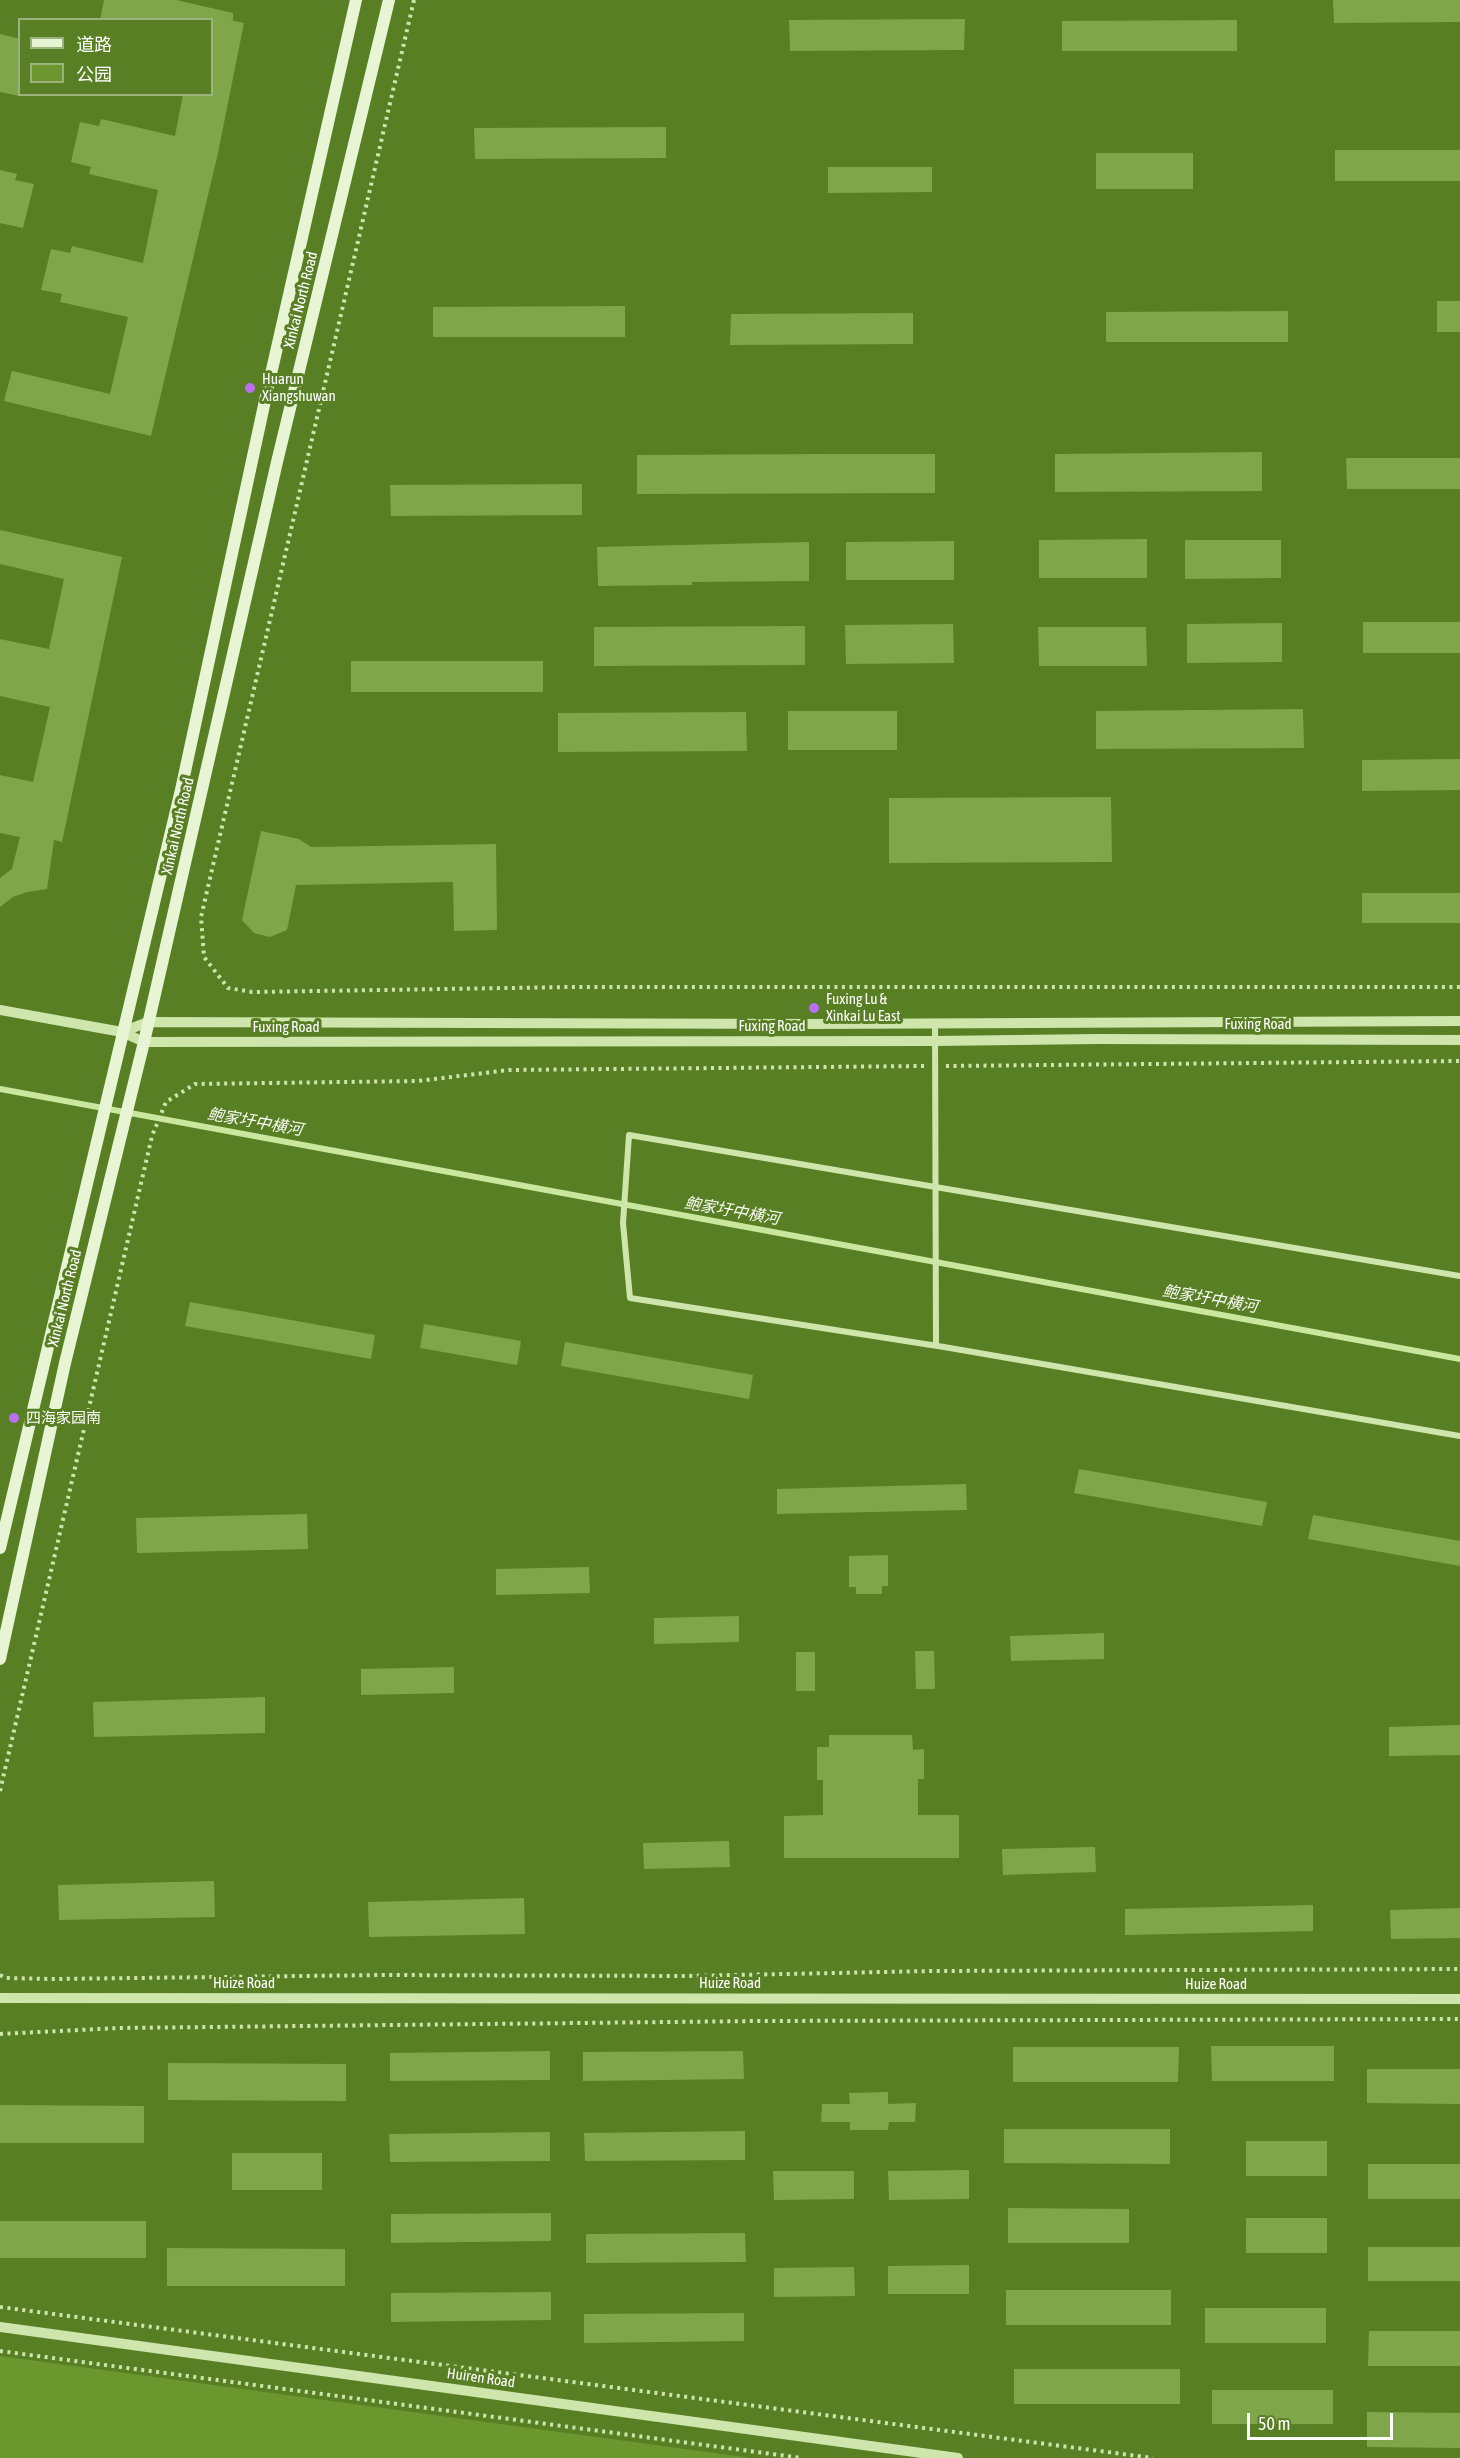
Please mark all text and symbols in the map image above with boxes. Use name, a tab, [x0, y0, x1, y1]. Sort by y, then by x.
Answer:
legend	[18, 18, 213, 96]
text: 道路	[76, 34, 112, 55]
text: 公园	[76, 64, 112, 85]
street label: Xinkai North Road	[280, 250, 322, 350]
place label: Huarun Xiangshuwan	[262, 370, 336, 405]
marker: Huarun Xiangshuwan	[243, 381, 257, 395]
street label: Xinkai North Road	[158, 776, 198, 876]
place label: Fuxing Lu & Xinkai Lu East	[826, 990, 901, 1025]
marker: Fuxing Lu & Xinkai Lu East	[807, 1001, 821, 1015]
street label: Fuxing Road	[1224, 1015, 1292, 1033]
street label: Fuxing Road	[738, 1017, 806, 1035]
street label: Fuxing Road	[252, 1018, 320, 1036]
water label: 鲍家圩中横河	[206, 1104, 304, 1140]
water label: 鲍家圩中横河	[683, 1193, 781, 1229]
street label: Xinkai North Road	[44, 1248, 86, 1348]
water label: 鲍家圩中横河	[1161, 1281, 1259, 1317]
place label: 四海家园南	[26, 1409, 101, 1427]
marker: 四海家园南	[7, 1411, 21, 1425]
street label: Huize Road	[213, 1974, 275, 1992]
street label: Huize Road	[699, 1974, 761, 1992]
street label: Huize Road	[1185, 1975, 1247, 1993]
street label: Huiren Road	[446, 2364, 516, 2392]
scale bar	[1250, 2401, 1396, 2439]
text: 50 m	[1258, 2413, 1290, 2434]

